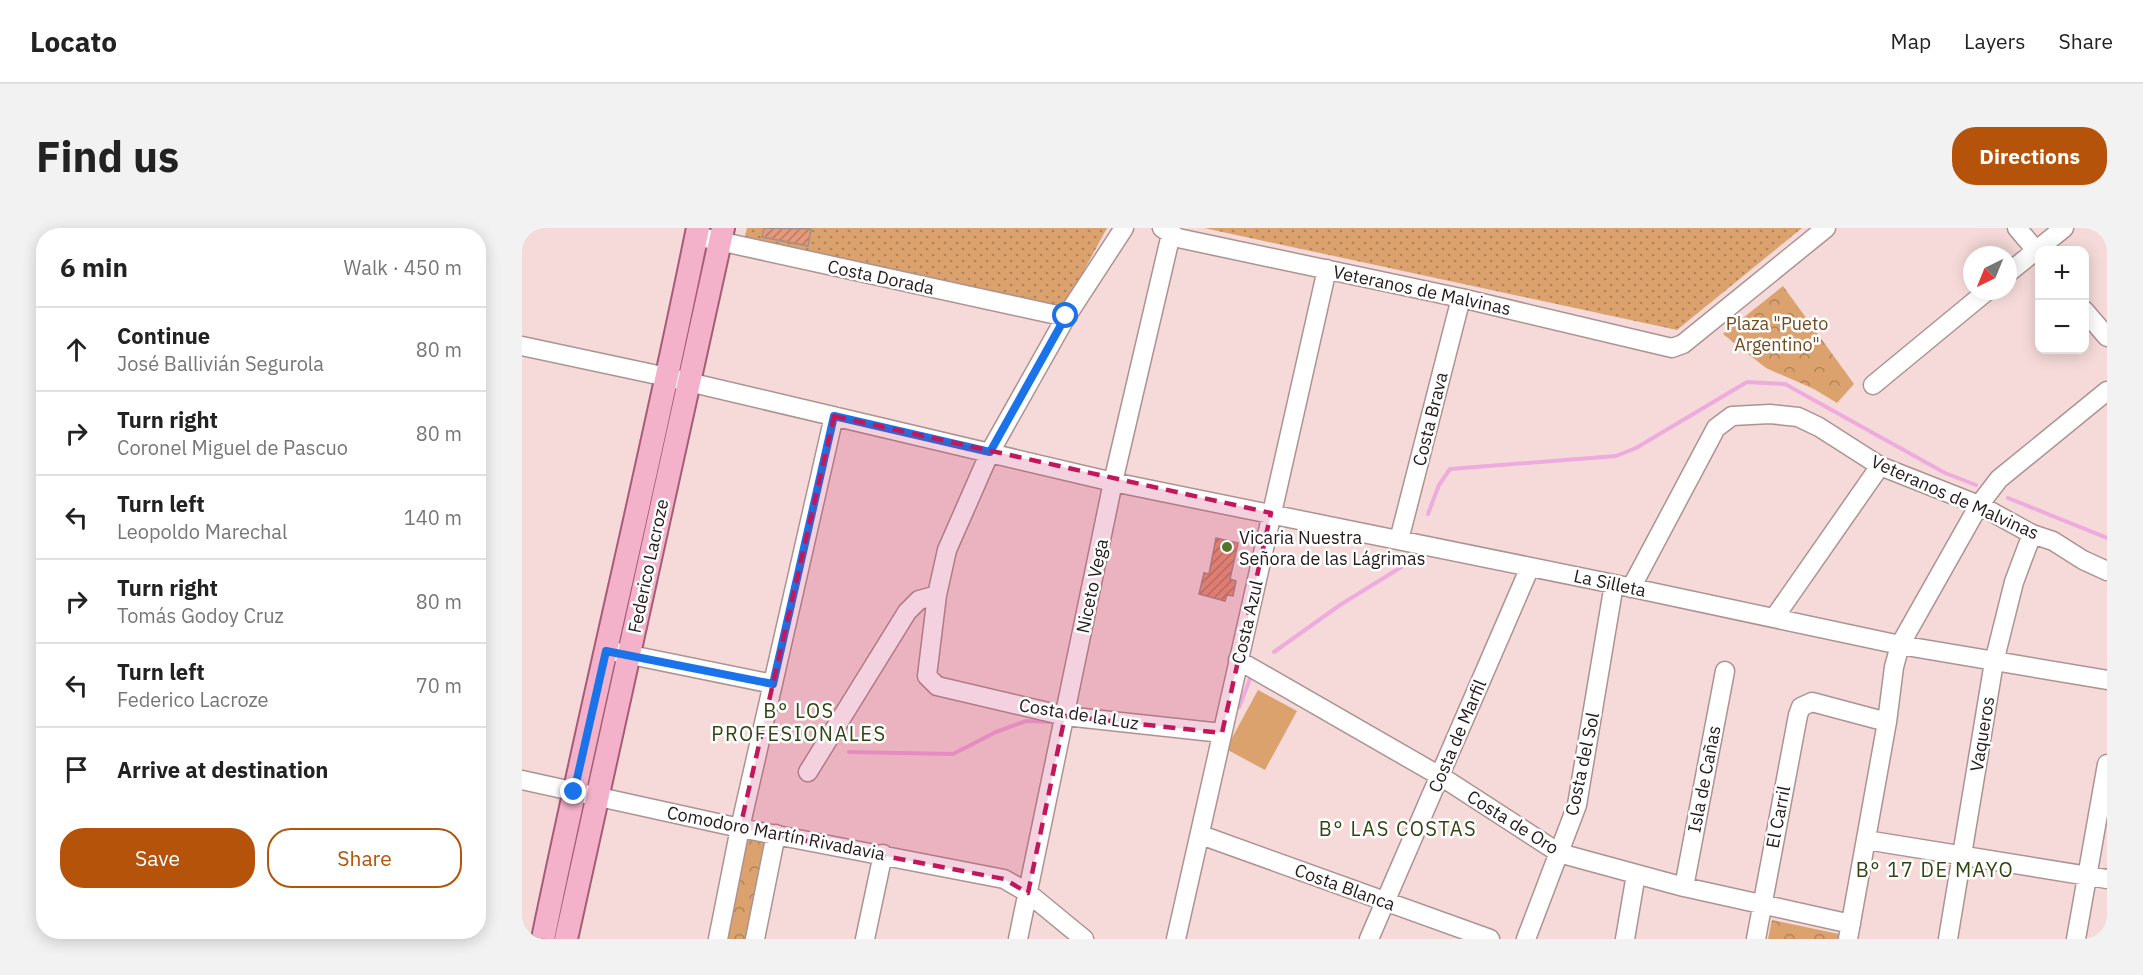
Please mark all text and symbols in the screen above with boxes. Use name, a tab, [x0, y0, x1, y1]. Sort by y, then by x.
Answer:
text: Locato	[30, 23, 117, 60]
text: Map	[1891, 27, 1931, 55]
text: Layers	[1964, 27, 2026, 55]
text: Share	[2059, 27, 2113, 55]
button: Directions	[1952, 127, 2107, 185]
text: Find us	[36, 129, 179, 184]
north arrow	[1963, 246, 2017, 300]
map controls	[2035, 246, 2089, 354]
button: +	[2035, 246, 2089, 300]
text: 6 min	[60, 250, 128, 284]
text: Walk · 450 m	[344, 254, 462, 281]
street label: Costa Dorada	[826, 254, 937, 300]
street label: Veteranos de Malvinas	[1331, 260, 1513, 320]
button: −	[2035, 300, 2089, 354]
route start	[1052, 302, 1078, 328]
park label: Plaza "Pueto Argentino"	[1726, 312, 1828, 356]
text: Continue	[117, 321, 210, 350]
icon: ahead	[60, 333, 93, 366]
text: 80 m	[416, 336, 462, 363]
text: José Ballivián Segurola	[117, 350, 324, 377]
street label: Costa Brava	[1407, 369, 1453, 468]
text: Turn right	[117, 405, 218, 434]
icon: right	[60, 417, 93, 450]
text: 80 m	[416, 420, 462, 447]
text: Coronel Miguel de Pascuo	[117, 434, 348, 461]
street label: Veteranos de Malvinas	[1867, 450, 2043, 544]
text: Turn left	[117, 489, 205, 518]
street label: Federico Lacroze	[623, 497, 673, 635]
icon: left	[60, 501, 93, 534]
text: 140 m	[404, 504, 462, 531]
text: Leopoldo Marechal	[117, 518, 287, 545]
place label: Vicaria Nuestra Señora de las Lágrimas	[1239, 526, 1425, 570]
street label: Niceto Vega	[1071, 536, 1113, 635]
marker: Vicaria Nuestra Señora de las Lágrimas	[1220, 540, 1234, 554]
street label: La Silleta	[1572, 564, 1649, 602]
text: Turn right	[117, 573, 218, 602]
street label: Costa Azul	[1226, 578, 1268, 666]
icon: right	[60, 585, 93, 618]
text: 80 m	[416, 588, 462, 615]
text: Tomás Godoy Cruz	[117, 602, 284, 629]
text: Turn left	[117, 657, 205, 686]
icon: left	[60, 669, 93, 702]
text: 70 m	[416, 672, 462, 699]
street label: Costa de Marfil	[1423, 676, 1491, 796]
text: Federico Lacroze	[117, 686, 269, 713]
street label: Costa de la Luz	[1018, 693, 1140, 735]
street label: Vaqueros	[1965, 695, 1999, 773]
district label: B° LOS PROFESIONALES	[711, 697, 887, 747]
street label: Costa del Sol	[1560, 710, 1604, 818]
street label: Isla de Cañas	[1682, 723, 1726, 835]
icon: arrive	[60, 753, 93, 786]
text: Arrive at destination	[117, 755, 328, 784]
route end	[560, 778, 586, 804]
street label: El Carril	[1761, 784, 1795, 850]
street label: Costa de Oro	[1463, 785, 1563, 859]
street label: Comodoro Martín Rivadavia	[665, 801, 887, 866]
district label: B° LAS COSTAS	[1319, 815, 1477, 842]
button: Save	[60, 828, 255, 888]
button: Share	[267, 828, 462, 888]
district label: B° 17 DE MAYO	[1856, 856, 2014, 883]
street label: Costa Blanca	[1292, 858, 1399, 916]

